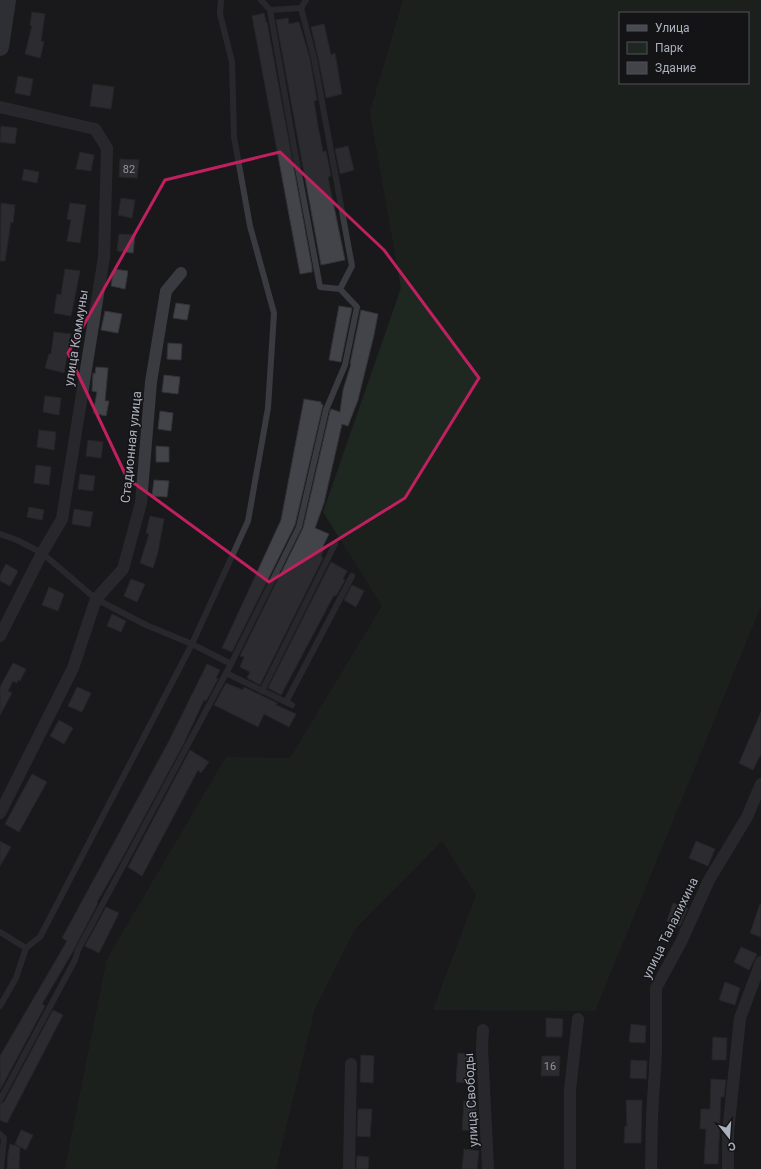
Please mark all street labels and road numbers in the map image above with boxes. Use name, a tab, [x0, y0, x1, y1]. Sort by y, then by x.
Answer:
street label: улица Коммуны	[61, 289, 91, 387]
street label: Стадионная улица	[118, 390, 144, 504]
street label: улица Талалихина	[639, 875, 701, 981]
street label: улица Свободы	[461, 1053, 481, 1147]

